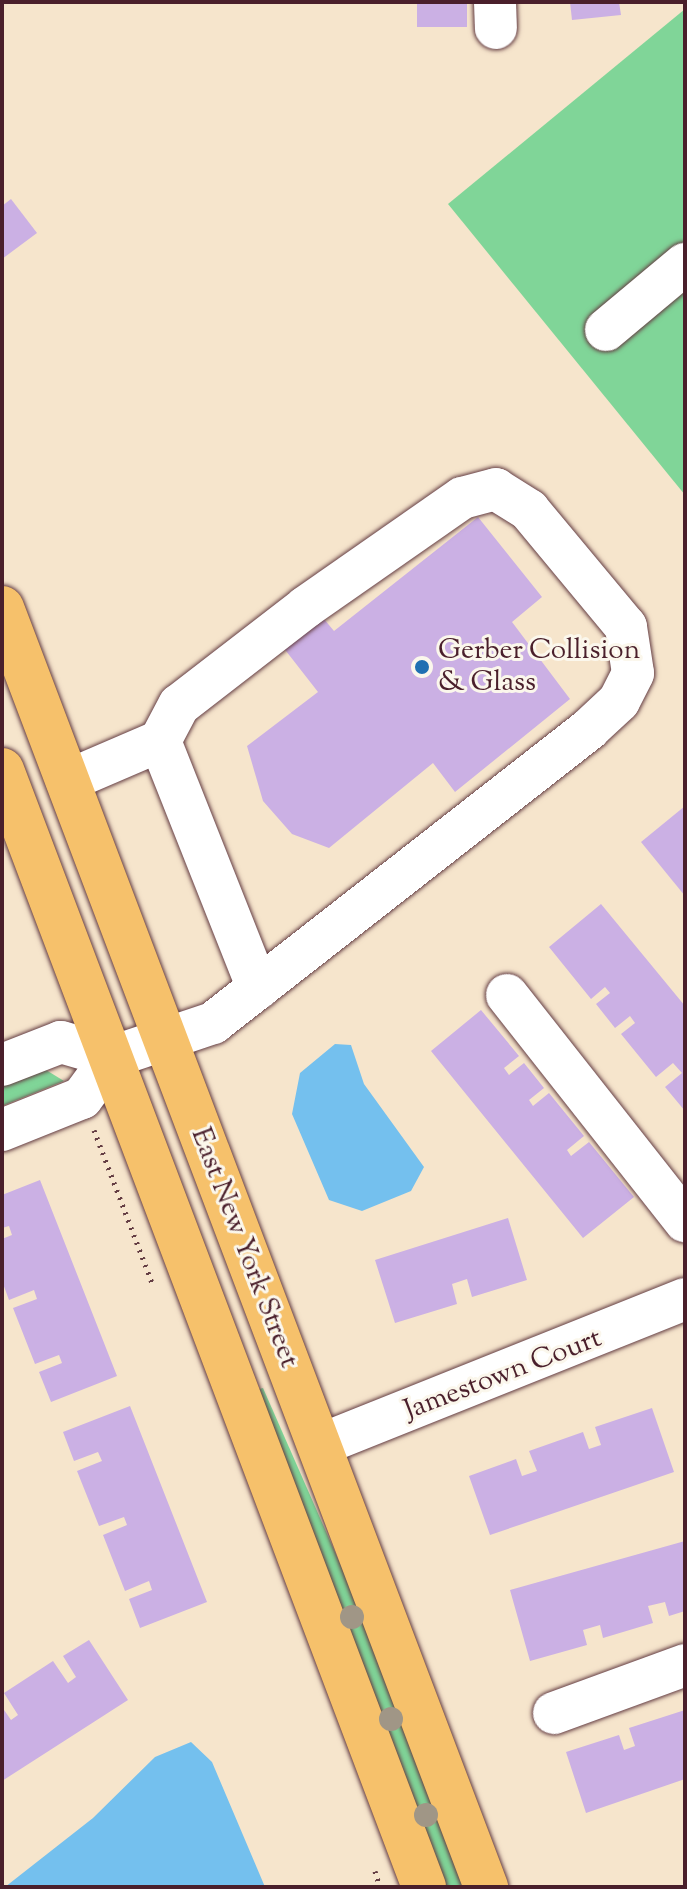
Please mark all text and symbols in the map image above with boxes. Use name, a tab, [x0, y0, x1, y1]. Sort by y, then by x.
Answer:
place label: Gerber Collision & Glass	[438, 634, 640, 700]
marker: Gerber Collision & Glass	[413, 658, 431, 676]
street label: East New York Street	[183, 1123, 305, 1373]
street label: Jamestown Court	[400, 1322, 606, 1428]

